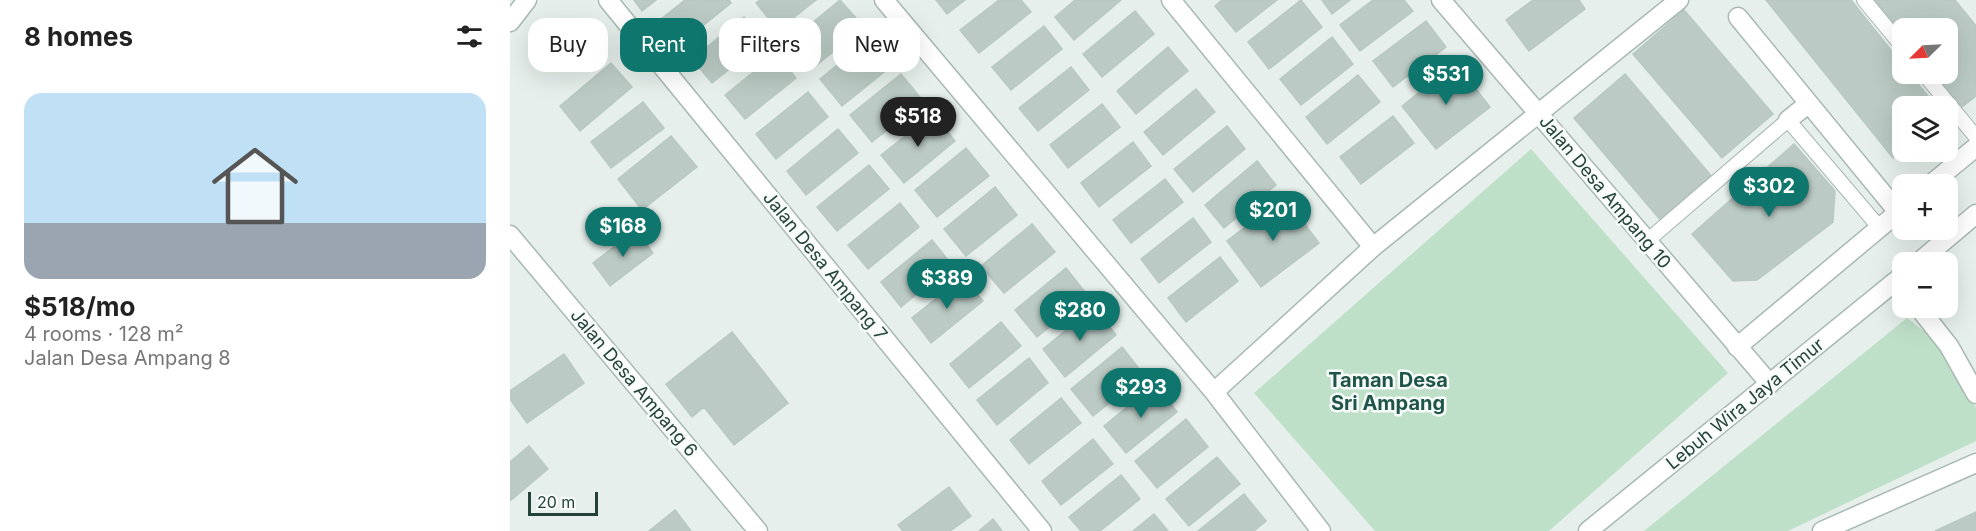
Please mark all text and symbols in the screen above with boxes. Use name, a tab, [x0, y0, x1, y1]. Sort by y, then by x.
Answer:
chip: Buy	[528, 18, 608, 72]
chip: Rent	[620, 18, 707, 72]
chip: Filters	[719, 18, 821, 72]
chip: New	[833, 18, 920, 72]
north arrow	[1892, 18, 1958, 84]
map controls	[1892, 18, 1958, 318]
icon: filters	[453, 20, 486, 53]
text: 8 homes	[24, 21, 133, 52]
pin: $531	[1410, 55, 1482, 106]
text: $531	[1422, 62, 1470, 86]
button: layers	[1892, 96, 1958, 162]
pin: $518	[882, 97, 954, 148]
text: $518	[894, 104, 942, 128]
street label: Jalan Desa Ampang 10	[1535, 111, 1676, 273]
icon: home	[201, 132, 309, 240]
pin: $302	[1733, 167, 1805, 218]
text: $302	[1743, 174, 1795, 198]
button: +	[1892, 174, 1958, 240]
street label: Jalan Desa Ampang 7	[759, 187, 892, 344]
pin: $201	[1237, 191, 1309, 242]
text: $201	[1249, 198, 1297, 222]
pin: $168	[587, 207, 659, 258]
text: $168	[599, 214, 647, 238]
button: −	[1892, 252, 1958, 318]
pin: $389	[911, 259, 983, 310]
text: $389	[921, 266, 973, 290]
text: $518/mo	[24, 291, 136, 322]
pin: $280	[1044, 291, 1116, 342]
text: $280	[1054, 298, 1106, 322]
street label: Jalan Desa Ampang 6	[567, 305, 702, 461]
text: 4 rooms · 128 m²	[24, 322, 184, 346]
street label: Lebuh Wira Jaya Timur	[1662, 333, 1828, 474]
text: Jalan Desa Ampang 8	[24, 346, 231, 370]
pin: $293	[1105, 368, 1177, 419]
district label: Taman Desa Sri Ampang	[1328, 368, 1448, 415]
text: $293	[1115, 375, 1167, 399]
scale bar	[528, 489, 598, 516]
text: 20 m	[537, 492, 575, 512]

